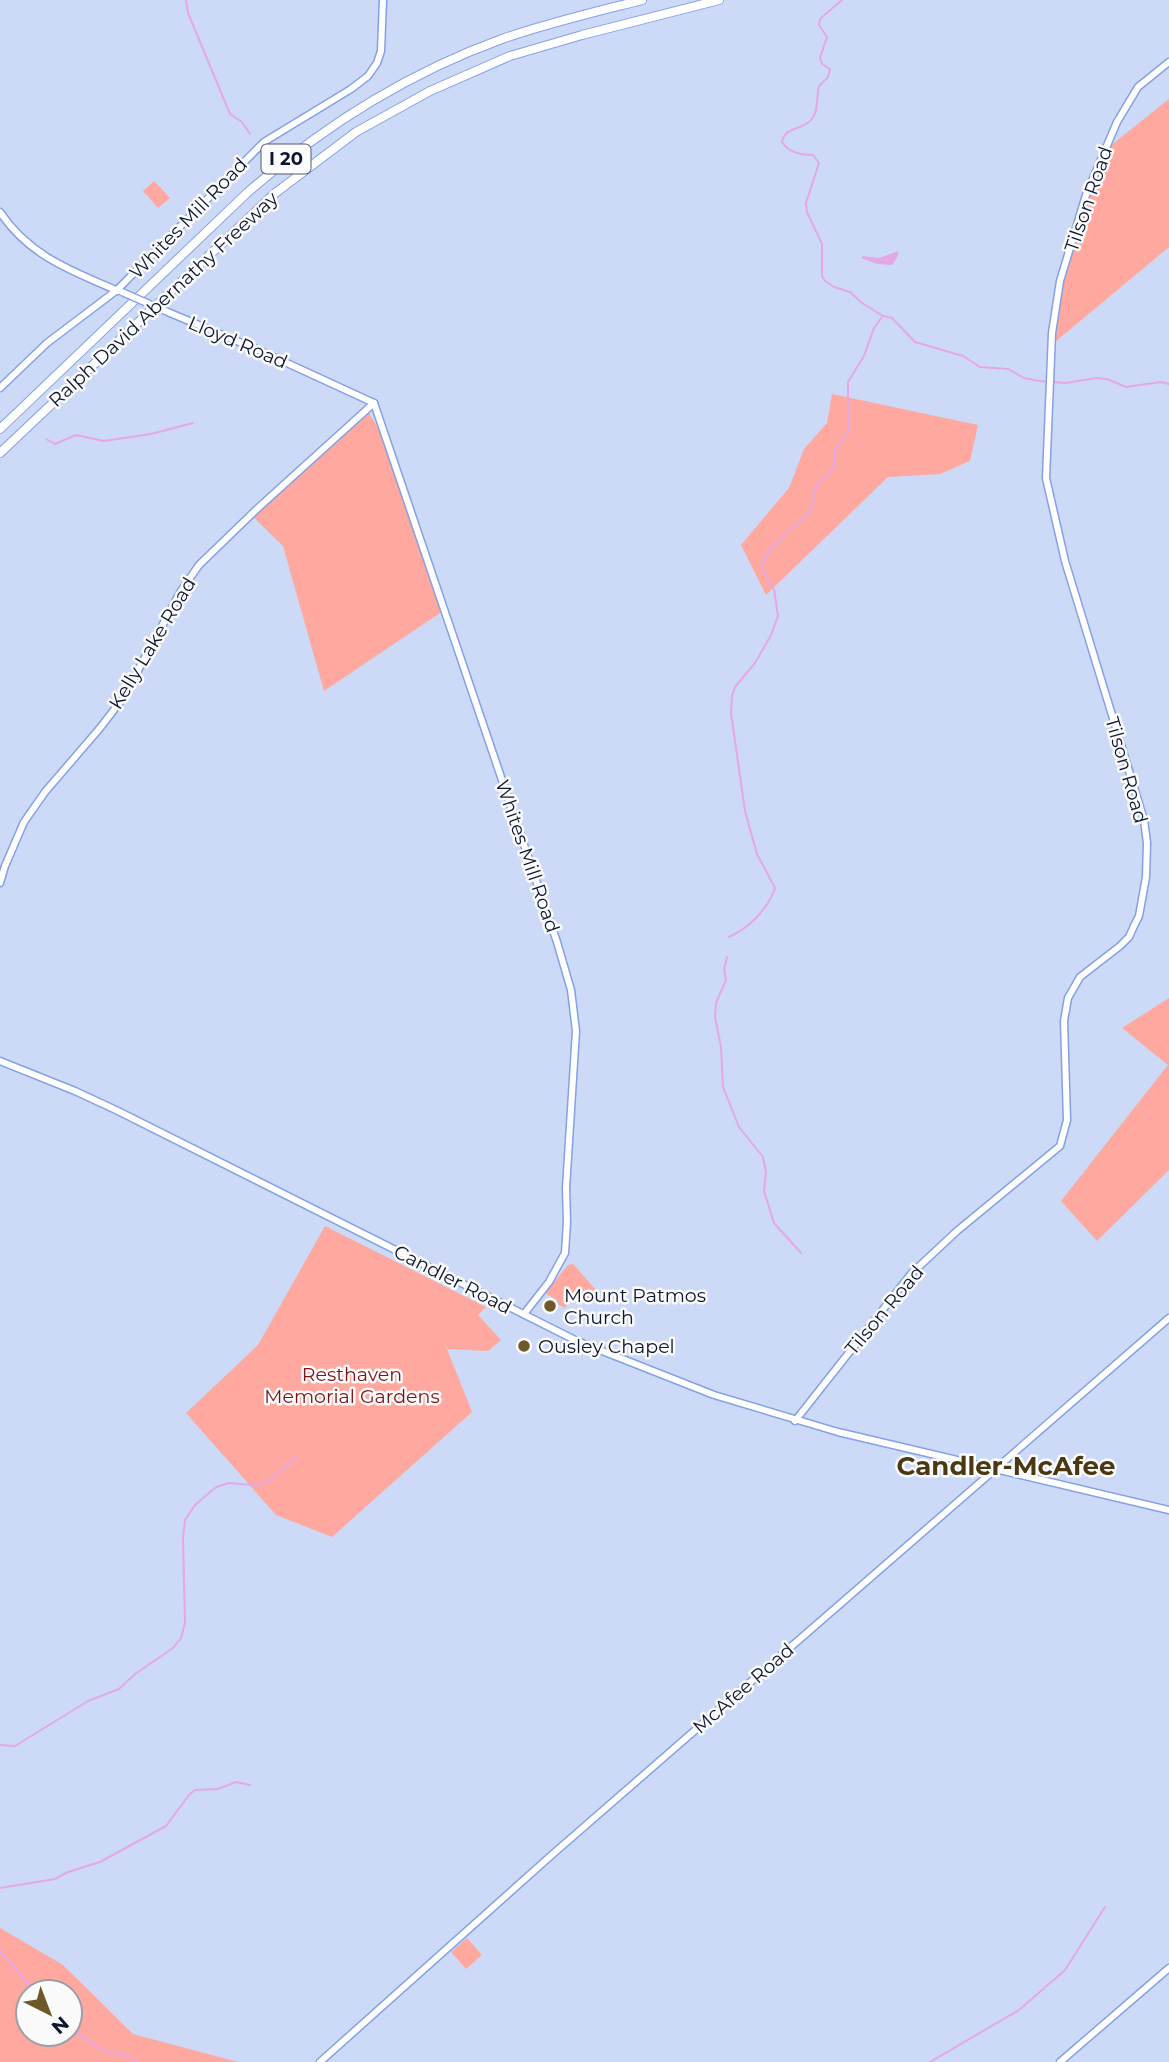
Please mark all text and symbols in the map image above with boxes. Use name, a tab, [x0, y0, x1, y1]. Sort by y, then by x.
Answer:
street label: Tilson Road	[1060, 143, 1117, 255]
road number: I 20	[262, 144, 310, 174]
street label: Whites Mill Road	[125, 153, 252, 284]
street label: Ralph David Abernathy Freeway	[44, 186, 283, 412]
street label: Lloyd Road	[185, 311, 291, 374]
street label: Kelly Lake Road	[104, 573, 201, 713]
street label: Tilson Road	[1100, 714, 1153, 826]
street label: Whites Mill Road	[491, 777, 564, 935]
street label: Candler Road	[390, 1240, 516, 1319]
street label: Tilson Road	[840, 1261, 928, 1360]
place label: Mount Patmos Church	[564, 1284, 706, 1329]
marker: Mount Patmos Church	[542, 1298, 558, 1314]
place label: Ousley Chapel	[538, 1335, 675, 1358]
marker: Ousley Chapel	[516, 1338, 532, 1354]
park label: Resthaven Memorial Gardens	[264, 1363, 440, 1408]
district label: Candler-McAfee	[897, 1450, 1115, 1482]
street label: McAfee Road	[688, 1638, 799, 1739]
north arrow	[14, 1978, 84, 2048]
text: N	[47, 2012, 73, 2039]

